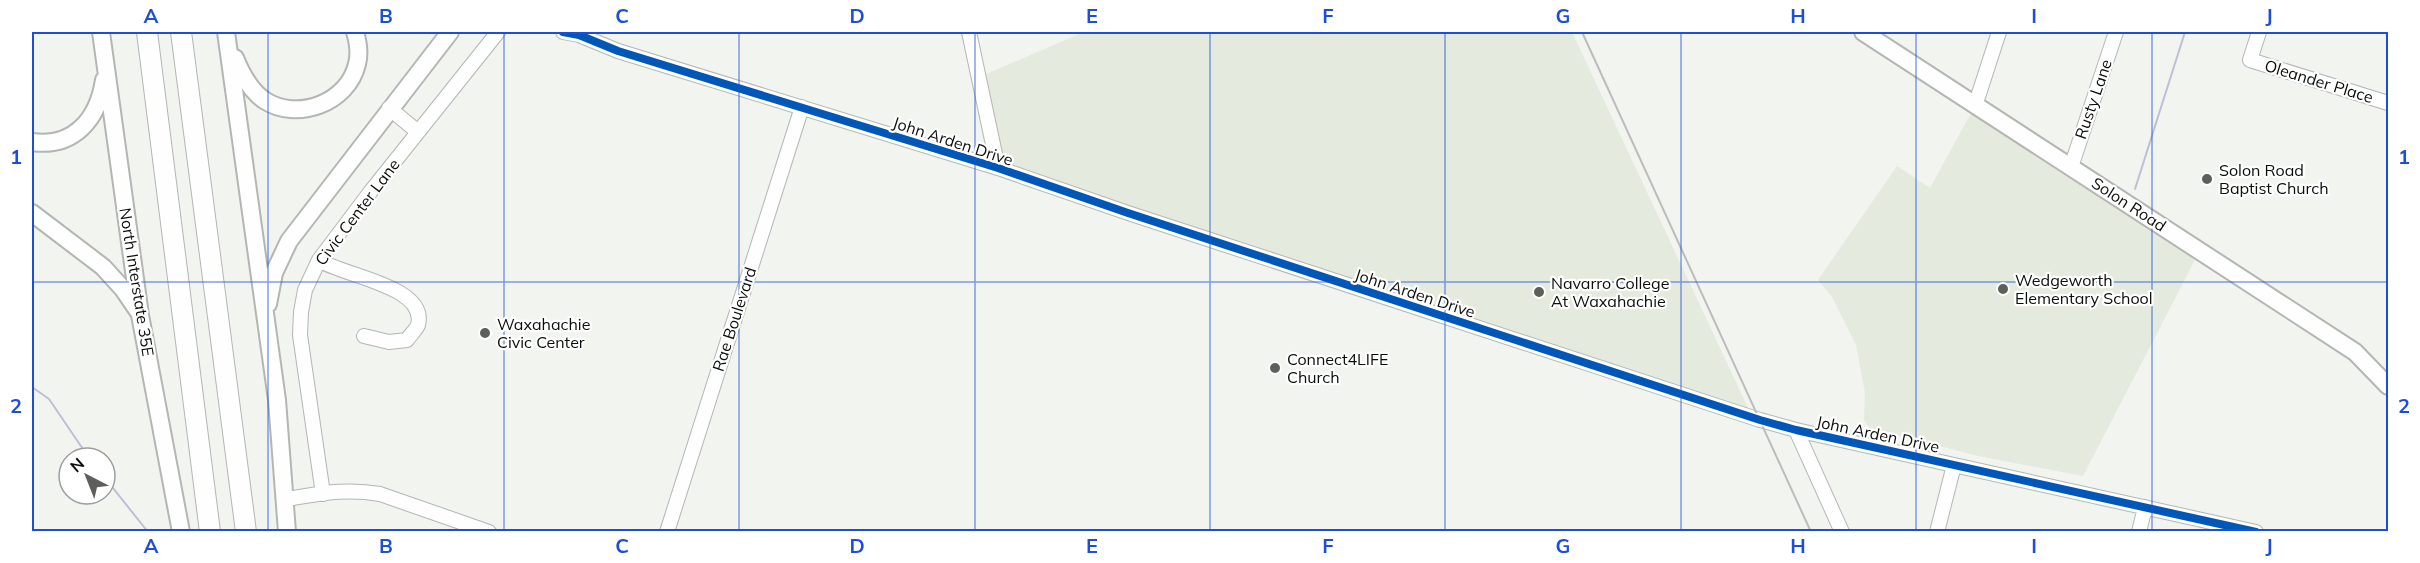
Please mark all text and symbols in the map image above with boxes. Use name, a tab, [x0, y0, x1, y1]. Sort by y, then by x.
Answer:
text: A	[144, 3, 159, 28]
text: B	[379, 3, 393, 28]
text: C	[615, 3, 629, 28]
text: D	[849, 3, 865, 28]
text: E	[1086, 3, 1098, 28]
text: F	[1322, 3, 1334, 28]
text: G	[1556, 3, 1570, 28]
text: H	[1790, 3, 1806, 28]
text: I	[2031, 3, 2037, 28]
text: J	[2265, 3, 2273, 28]
street label: Oleander Place	[2262, 55, 2376, 107]
street label: Rusty Lane	[2070, 57, 2116, 141]
street label: John Arden Drive	[890, 112, 1016, 170]
text: 1	[10, 144, 22, 169]
text: 1	[2398, 144, 2410, 169]
street label: Civic Center Lane	[310, 155, 404, 269]
place label: Solon Road Baptist Church	[2219, 160, 2329, 198]
marker: Solon Road Baptist Church	[2200, 172, 2214, 186]
street label: Solon Road	[2088, 173, 2170, 235]
street label: North Interstate 35E	[115, 206, 159, 358]
street label: Rae Boulevard	[708, 264, 760, 374]
street label: John Arden Drive	[1352, 264, 1478, 322]
place label: Wedgeworth Elementary School	[2015, 270, 2153, 308]
place label: Navarro College At Waxahachie	[1551, 273, 1669, 311]
marker: Wedgeworth Elementary School	[1996, 282, 2010, 296]
marker: Navarro College At Waxahachie	[1532, 285, 1546, 299]
place label: Waxahachie Civic Center	[497, 314, 590, 352]
marker: Waxahachie Civic Center	[478, 326, 492, 340]
place label: Connect4LIFE Church	[1287, 349, 1388, 387]
marker: Connect4LIFE Church	[1268, 361, 1282, 375]
text: 2	[10, 393, 22, 418]
text: 2	[2398, 393, 2410, 418]
street label: John Arden Drive	[1815, 411, 1941, 457]
north arrow	[57, 446, 117, 506]
text: N	[66, 453, 88, 476]
text: A	[144, 533, 159, 558]
text: B	[379, 533, 393, 558]
text: C	[615, 533, 629, 558]
text: D	[849, 533, 865, 558]
text: E	[1086, 533, 1098, 558]
text: F	[1322, 533, 1334, 558]
text: G	[1556, 533, 1570, 558]
text: H	[1790, 533, 1806, 558]
text: I	[2031, 533, 2037, 558]
text: J	[2265, 533, 2273, 558]

